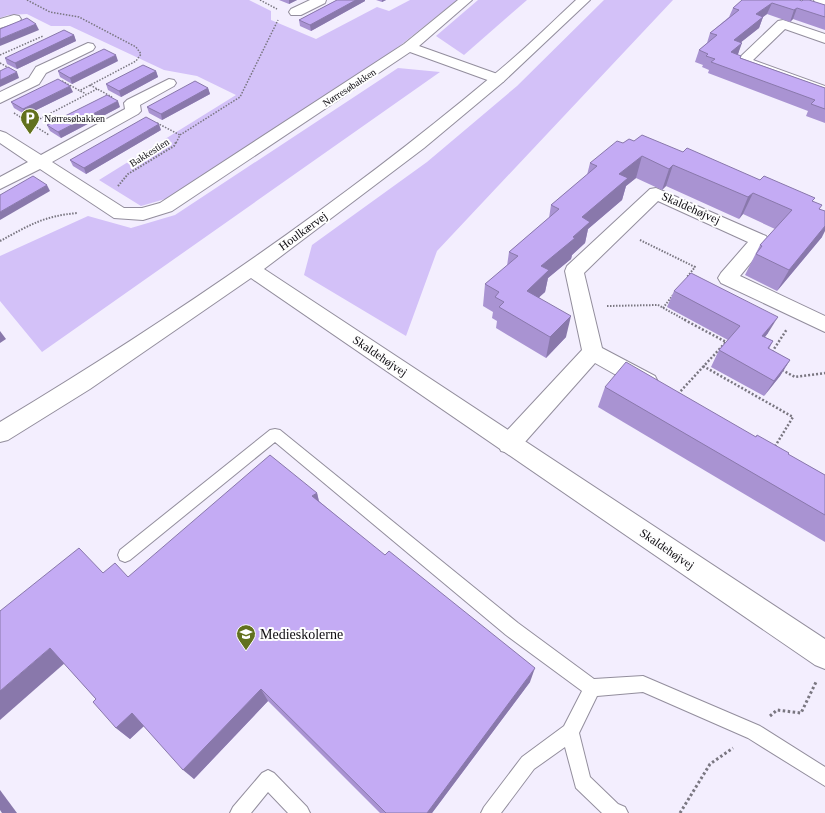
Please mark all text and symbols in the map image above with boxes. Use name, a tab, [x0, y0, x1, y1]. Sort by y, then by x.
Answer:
street label: Nørresøbakken	[321, 66, 378, 109]
parking icon: Nørresøbakken	[19, 107, 41, 135]
place label: Nørresøbakken	[44, 113, 105, 124]
street label: Bakkestien	[128, 136, 171, 169]
street label: Skaldehøjvej	[660, 189, 722, 227]
street label: Houlkærvej	[276, 209, 330, 253]
street label: Skaldehøjvej	[350, 333, 410, 379]
street label: Skaldehøjvej	[637, 526, 697, 572]
school or university icon: Medieskolerne	[235, 623, 257, 651]
place label: Medieskolerne	[260, 627, 343, 642]

